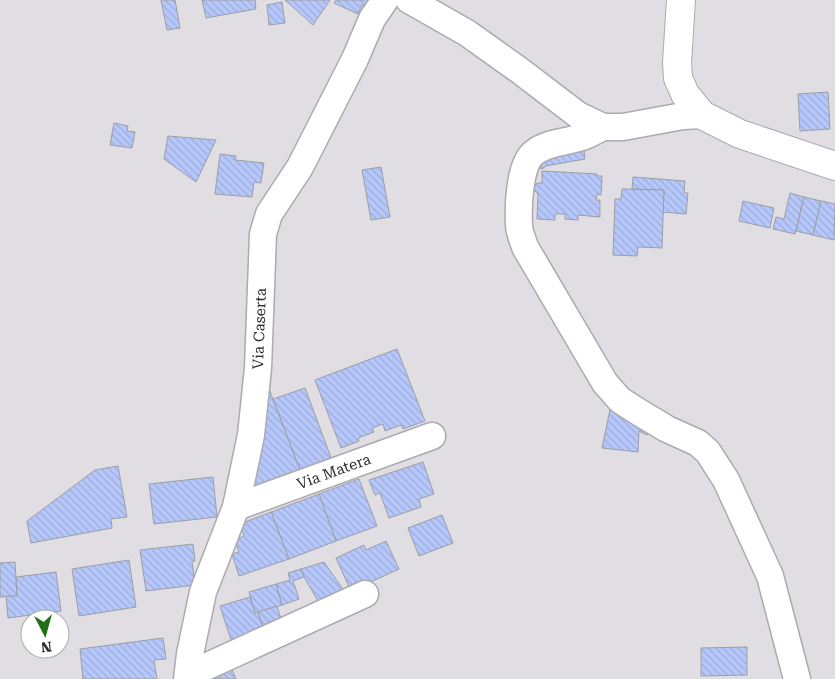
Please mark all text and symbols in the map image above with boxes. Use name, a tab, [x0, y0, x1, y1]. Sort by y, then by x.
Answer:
street label: Via Caserta	[249, 288, 270, 370]
street label: Via Matera	[294, 450, 373, 493]
north arrow	[20, 609, 70, 659]
text: N	[40, 638, 53, 655]

